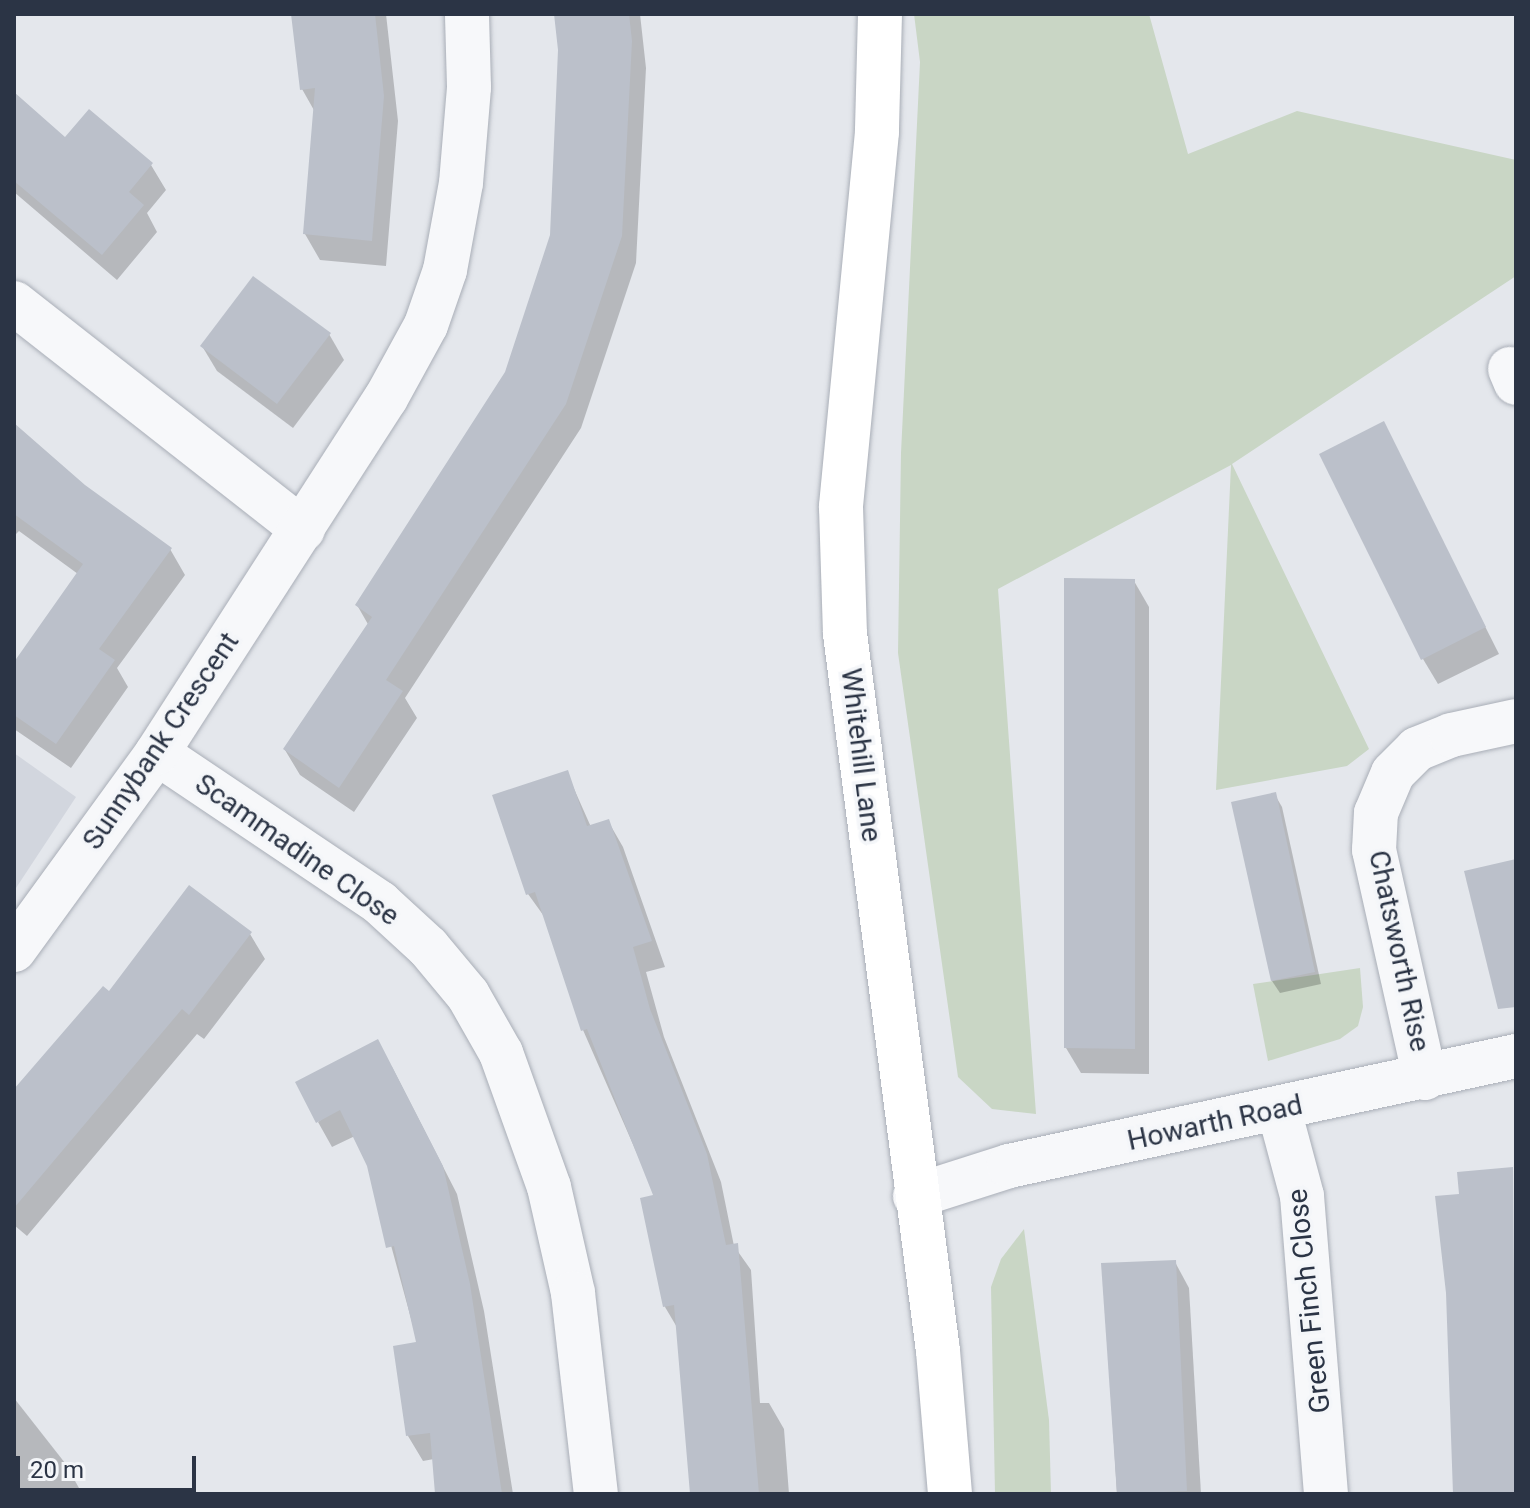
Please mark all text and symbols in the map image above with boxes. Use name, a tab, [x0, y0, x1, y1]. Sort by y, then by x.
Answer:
street label: Sunnybank Crescent	[76, 626, 246, 856]
street label: Whitehill Lane	[834, 666, 888, 844]
street label: Scammadine Close	[189, 767, 405, 933]
street label: Chatsworth Rise	[1361, 847, 1437, 1055]
street label: Howarth Road	[1124, 1088, 1306, 1158]
street label: Green Finch Close	[1281, 1187, 1337, 1415]
scale bar	[20, 1440, 200, 1490]
text: 20 m	[30, 1456, 84, 1484]

